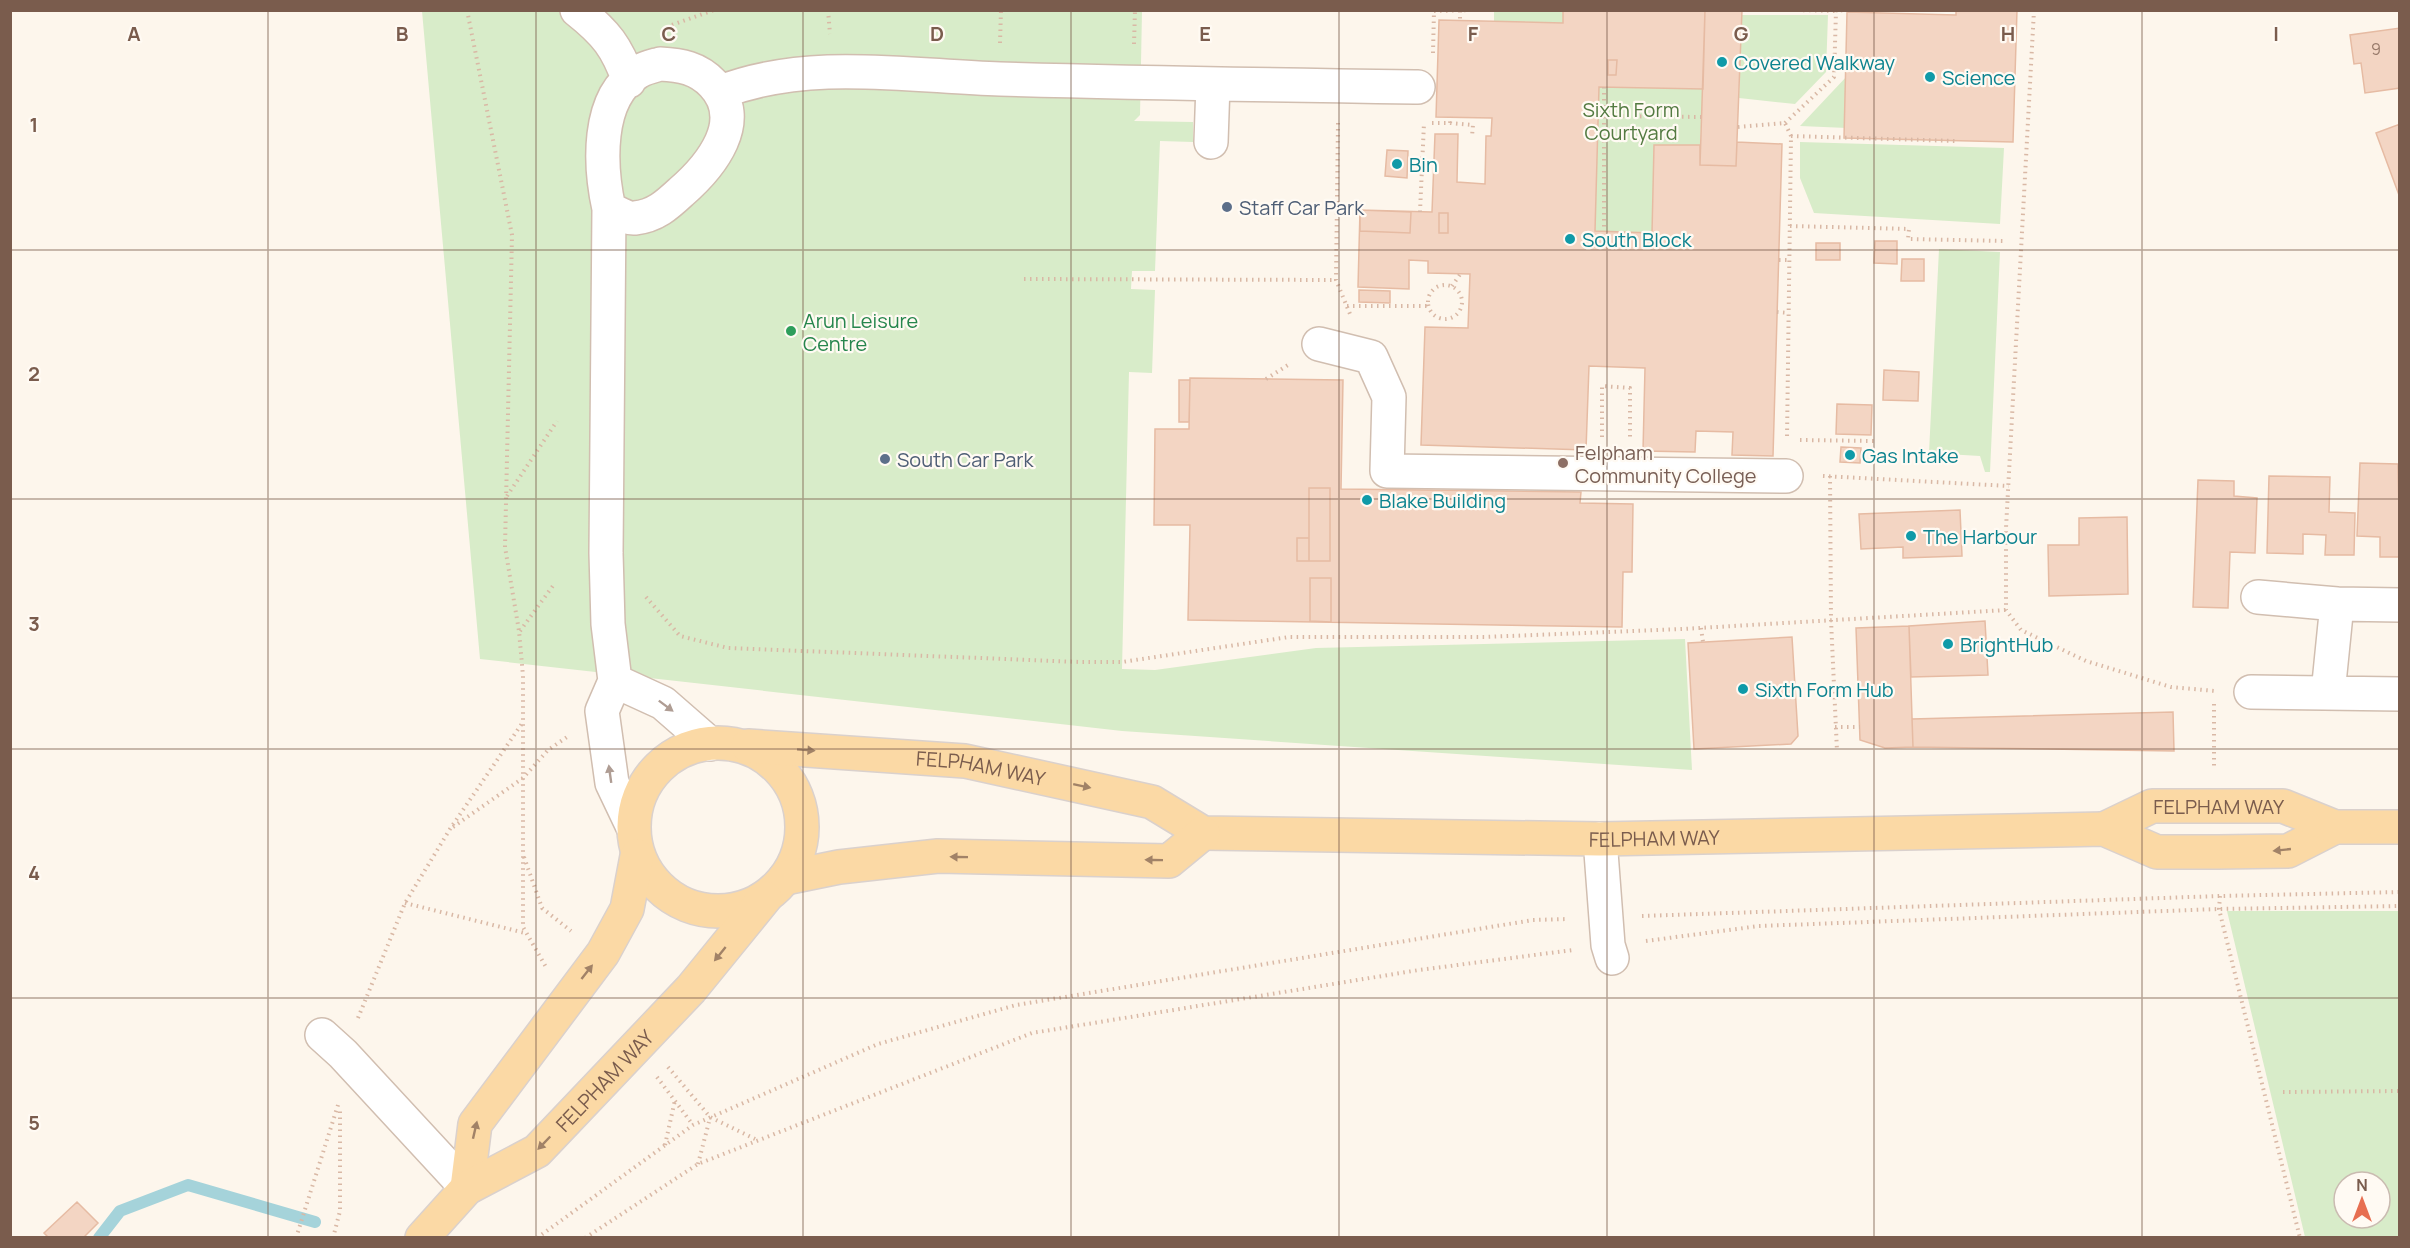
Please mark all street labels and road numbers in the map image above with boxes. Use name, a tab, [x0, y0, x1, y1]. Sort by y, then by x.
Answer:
street label: FELPHAM WAY	[915, 744, 1049, 792]
street label: FELPHAM WAY	[2153, 793, 2285, 820]
street label: FELPHAM WAY	[1589, 823, 1721, 853]
street label: FELPHAM WAY	[549, 1023, 660, 1137]

